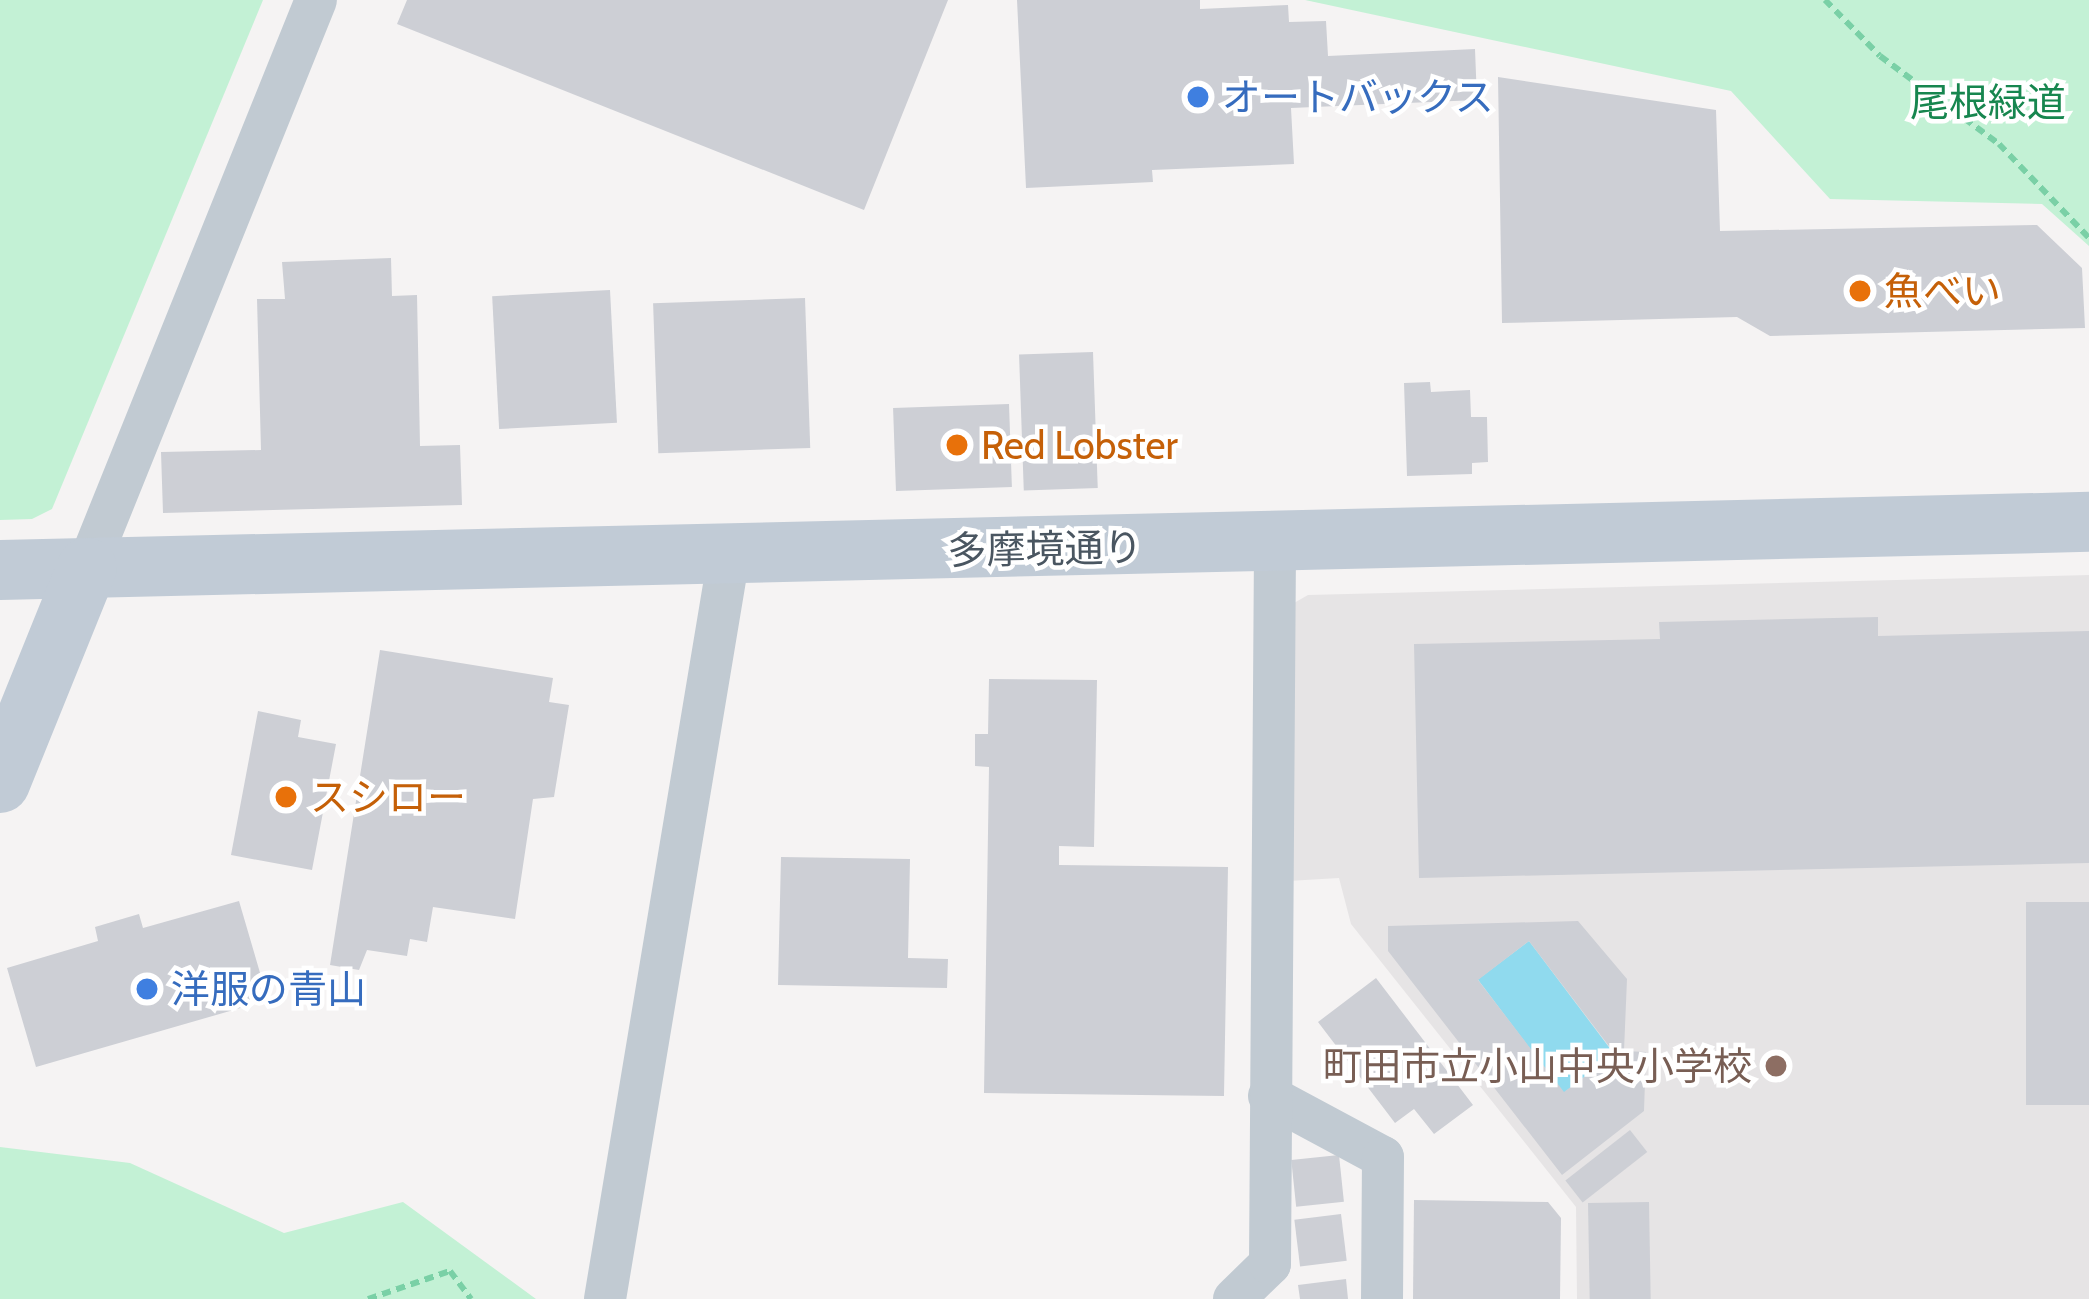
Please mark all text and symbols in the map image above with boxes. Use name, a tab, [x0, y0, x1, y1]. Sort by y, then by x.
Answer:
place label: オートバックス	[1222, 74, 1495, 120]
park label: 尾根緑道	[1910, 79, 2066, 125]
marker: オートバックス	[1185, 84, 1211, 110]
place label: 魚べい	[1884, 268, 2001, 314]
marker: 魚べい	[1847, 278, 1873, 304]
place label: Red Lobster	[981, 422, 1178, 468]
marker: Red Lobster	[944, 432, 970, 458]
street label: 多摩境通り	[947, 524, 1143, 574]
place label: スシロー	[310, 774, 466, 820]
marker: スシロー	[273, 784, 299, 810]
place label: 洋服の青山	[171, 966, 366, 1012]
marker: 洋服の青山	[134, 976, 160, 1002]
place label: 町田市立小山中央小学校	[1323, 1043, 1752, 1089]
marker: 町田市立小山中央小学校	[1763, 1053, 1789, 1079]

